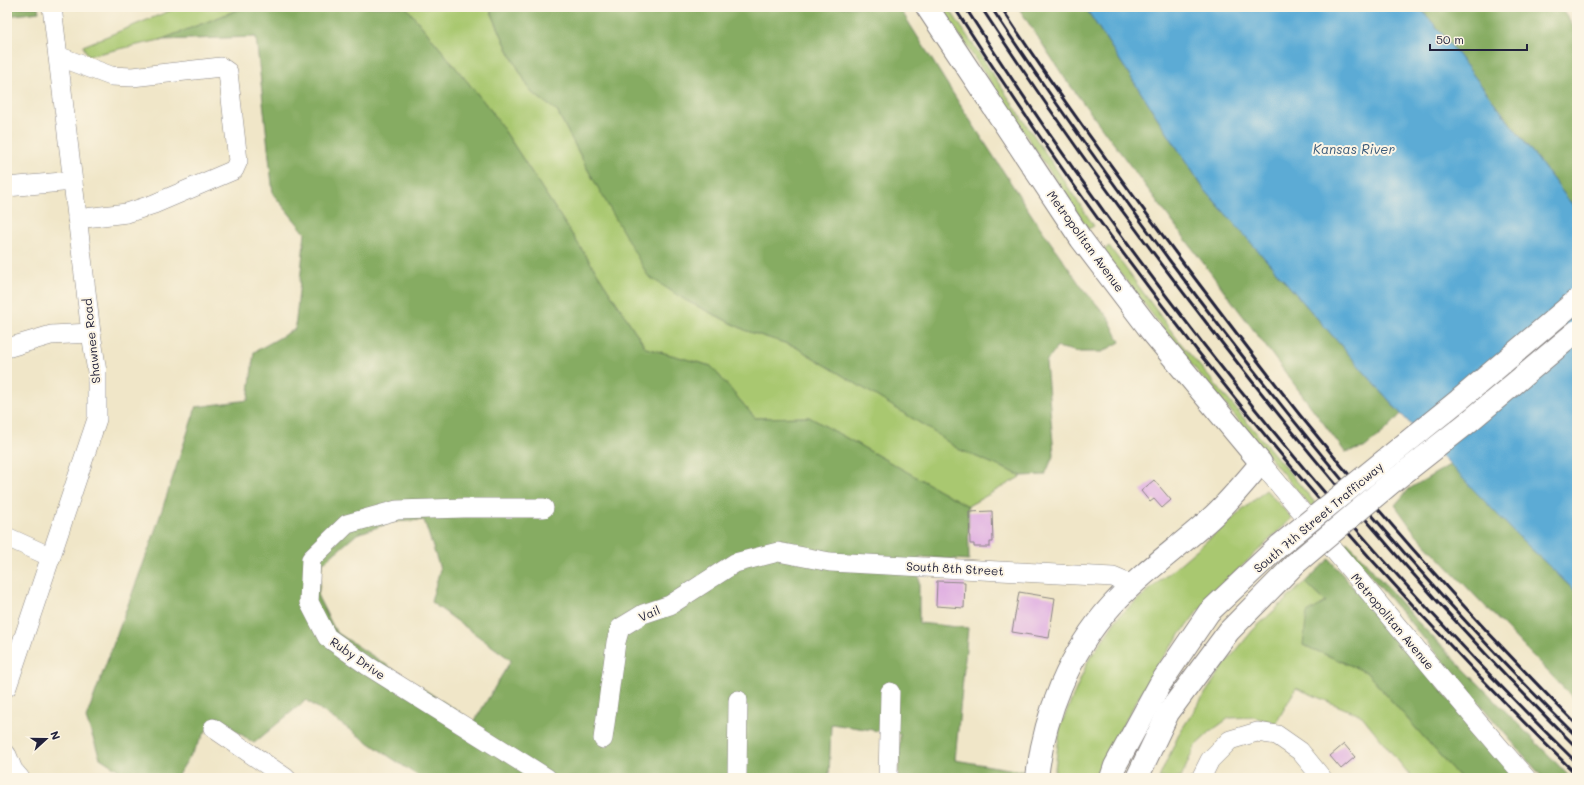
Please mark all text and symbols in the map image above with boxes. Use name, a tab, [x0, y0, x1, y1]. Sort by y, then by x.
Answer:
scale bar	[1430, 26, 1527, 52]
text: 50 m	[1436, 31, 1464, 47]
water label: Kansas River	[1313, 140, 1395, 157]
street label: Metropolitan Avenue	[1044, 187, 1128, 295]
street label: Shawnee Road	[79, 297, 103, 384]
street label: South 7th Street Trafficway	[1250, 458, 1386, 576]
street label: South 8th Street	[906, 557, 1004, 579]
street label: Metropolitan Avenue	[1348, 569, 1438, 673]
street label: Vail	[636, 601, 662, 625]
street label: Ruby Drive	[327, 633, 389, 683]
north arrow	[26, 719, 66, 759]
text: N	[47, 729, 64, 742]

